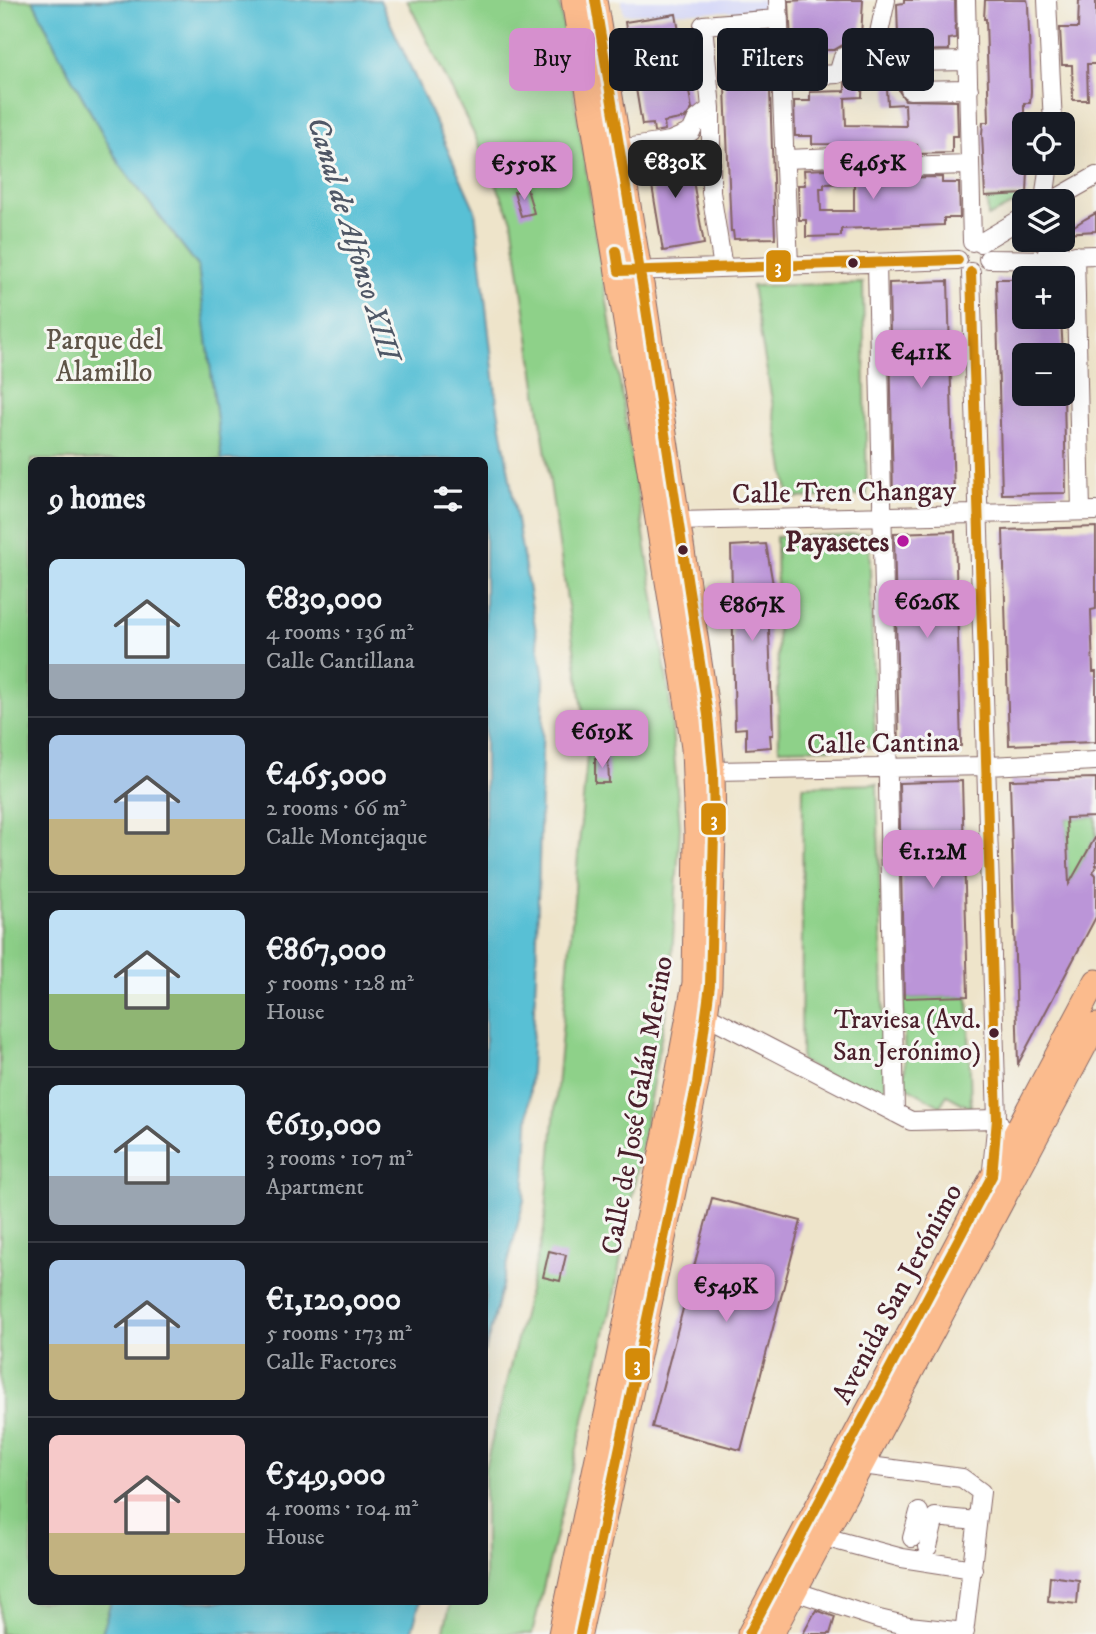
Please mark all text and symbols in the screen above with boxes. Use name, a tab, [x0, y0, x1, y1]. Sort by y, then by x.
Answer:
chip: Buy	[509, 28, 595, 91]
chip: Rent	[609, 28, 703, 91]
chip: Filters	[717, 28, 828, 91]
chip: New	[842, 28, 934, 91]
water label: Canal de Alfonso XIII	[298, 112, 409, 370]
map controls	[1012, 112, 1075, 406]
button: locate	[1012, 112, 1075, 175]
pin: €830K	[626, 140, 724, 200]
pin: €550K	[475, 142, 573, 202]
pin: €465K	[824, 142, 922, 201]
text: €830K	[644, 148, 706, 177]
text: €465K	[840, 149, 906, 178]
text: €550K	[492, 150, 556, 179]
button: layers	[1012, 189, 1075, 252]
line badge: 3	[765, 249, 792, 283]
text: 3	[774, 256, 782, 279]
unlabelled marker	[846, 256, 860, 270]
button: +	[1012, 266, 1075, 329]
park label: Parque del Alamillo	[45, 323, 163, 390]
pin: €411K	[872, 330, 970, 390]
text: €411K	[891, 338, 951, 367]
button: −	[1012, 343, 1075, 406]
street label: Calle Tren Changay	[732, 473, 957, 512]
icon: filters	[429, 480, 467, 518]
text: 9 homes	[49, 481, 146, 518]
place label: Payasetes	[785, 525, 890, 560]
marker: Payasetes	[895, 533, 911, 549]
unlabelled marker	[676, 543, 690, 557]
pin: €626K	[878, 580, 976, 640]
text: €830,000	[266, 581, 382, 618]
pin: €867K	[703, 584, 801, 643]
icon: home	[105, 587, 189, 671]
text: €626K	[895, 588, 959, 617]
text: €867K	[719, 591, 785, 620]
text: 4 rooms · 136 m²	[266, 618, 413, 647]
text: Calle Cantillana	[266, 647, 415, 676]
pin: €619K	[553, 710, 651, 770]
text: €619K	[571, 718, 633, 747]
street label: Calle Cantina	[806, 725, 960, 762]
text: €465,000	[266, 757, 387, 794]
icon: home	[105, 763, 189, 847]
text: 2 rooms · 66 m²	[266, 794, 406, 823]
line badge: 3	[700, 802, 727, 836]
text: 3	[710, 809, 718, 832]
text: Calle Montejaque	[266, 823, 427, 852]
pin: €1.12M	[876, 830, 990, 890]
text: €1.12M	[899, 838, 967, 867]
text: €867,000	[266, 932, 386, 969]
icon: home	[105, 938, 189, 1022]
street label: Calle de José Galán Merino	[594, 953, 681, 1257]
text: 5 rooms · 128 m²	[266, 969, 414, 998]
text: House	[266, 998, 324, 1027]
place label: Traviesa (Avd. San Jerónimo)	[833, 1004, 981, 1069]
marker: Traviesa (Avd. San Jerónimo)	[987, 1026, 1001, 1040]
text: €619,000	[266, 1107, 381, 1144]
icon: home	[105, 1113, 189, 1197]
text: 3 rooms · 107 m²	[266, 1144, 413, 1173]
text: Apartment	[266, 1173, 364, 1202]
street label: Avenida San Jerónimo	[824, 1177, 970, 1410]
pin: €549K	[677, 1264, 775, 1324]
text: €549K	[694, 1272, 758, 1301]
text: €1,120,000	[266, 1282, 401, 1319]
icon: home	[105, 1288, 189, 1372]
text: 5 rooms · 173 m²	[266, 1319, 412, 1348]
line badge: 3	[624, 1347, 651, 1381]
text: Calle Factores	[266, 1348, 397, 1377]
text: 3	[633, 1354, 641, 1377]
text: €549,000	[266, 1457, 386, 1494]
icon: home	[105, 1463, 189, 1547]
text: 4 rooms · 104 m²	[266, 1494, 418, 1523]
text: House	[266, 1523, 324, 1552]

